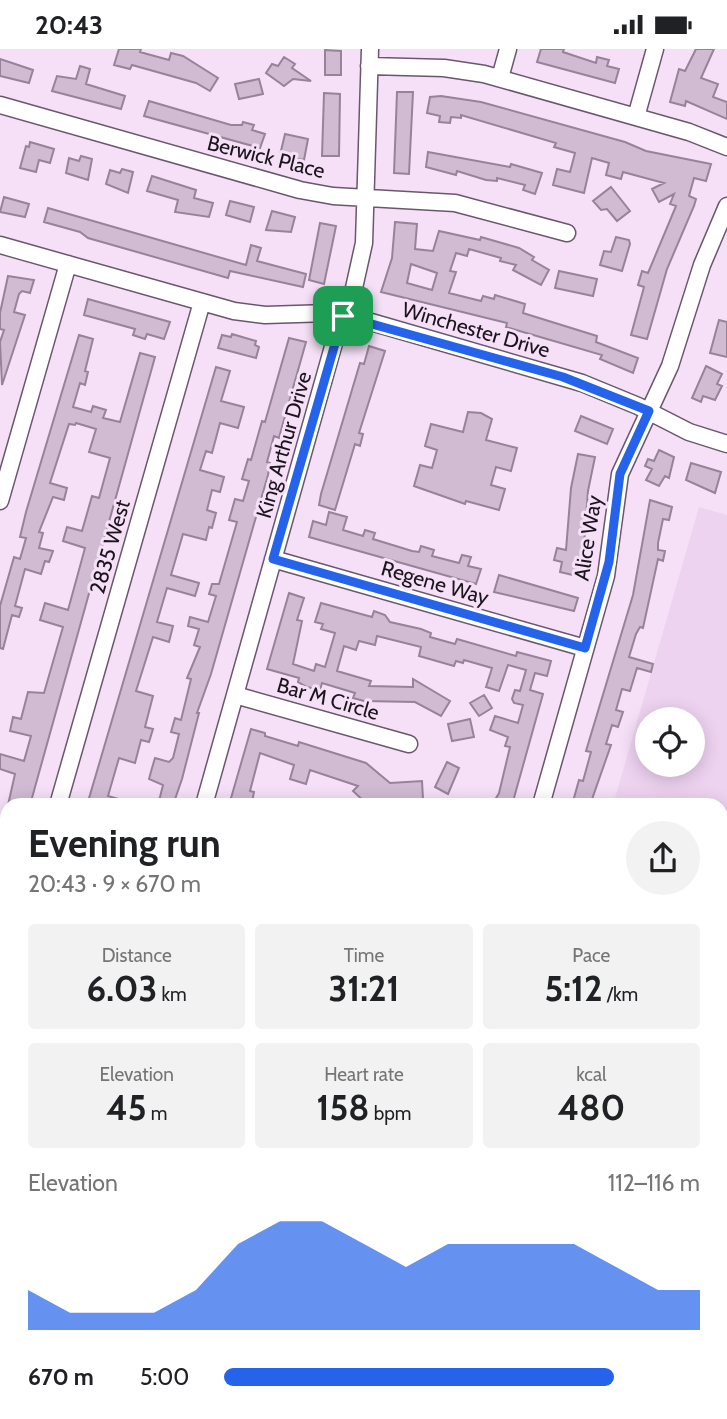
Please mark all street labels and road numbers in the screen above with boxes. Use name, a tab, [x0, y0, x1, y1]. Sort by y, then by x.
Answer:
street label: Berwick Place	[205, 130, 328, 183]
street label: Winchester Drive	[399, 296, 553, 363]
street label: King Arthur Drive	[251, 368, 316, 521]
street label: Alice Way	[568, 493, 607, 583]
street label: 2835 West	[84, 497, 135, 597]
street label: Regene Way	[378, 555, 492, 610]
street label: Bar M Circle	[274, 672, 382, 725]

